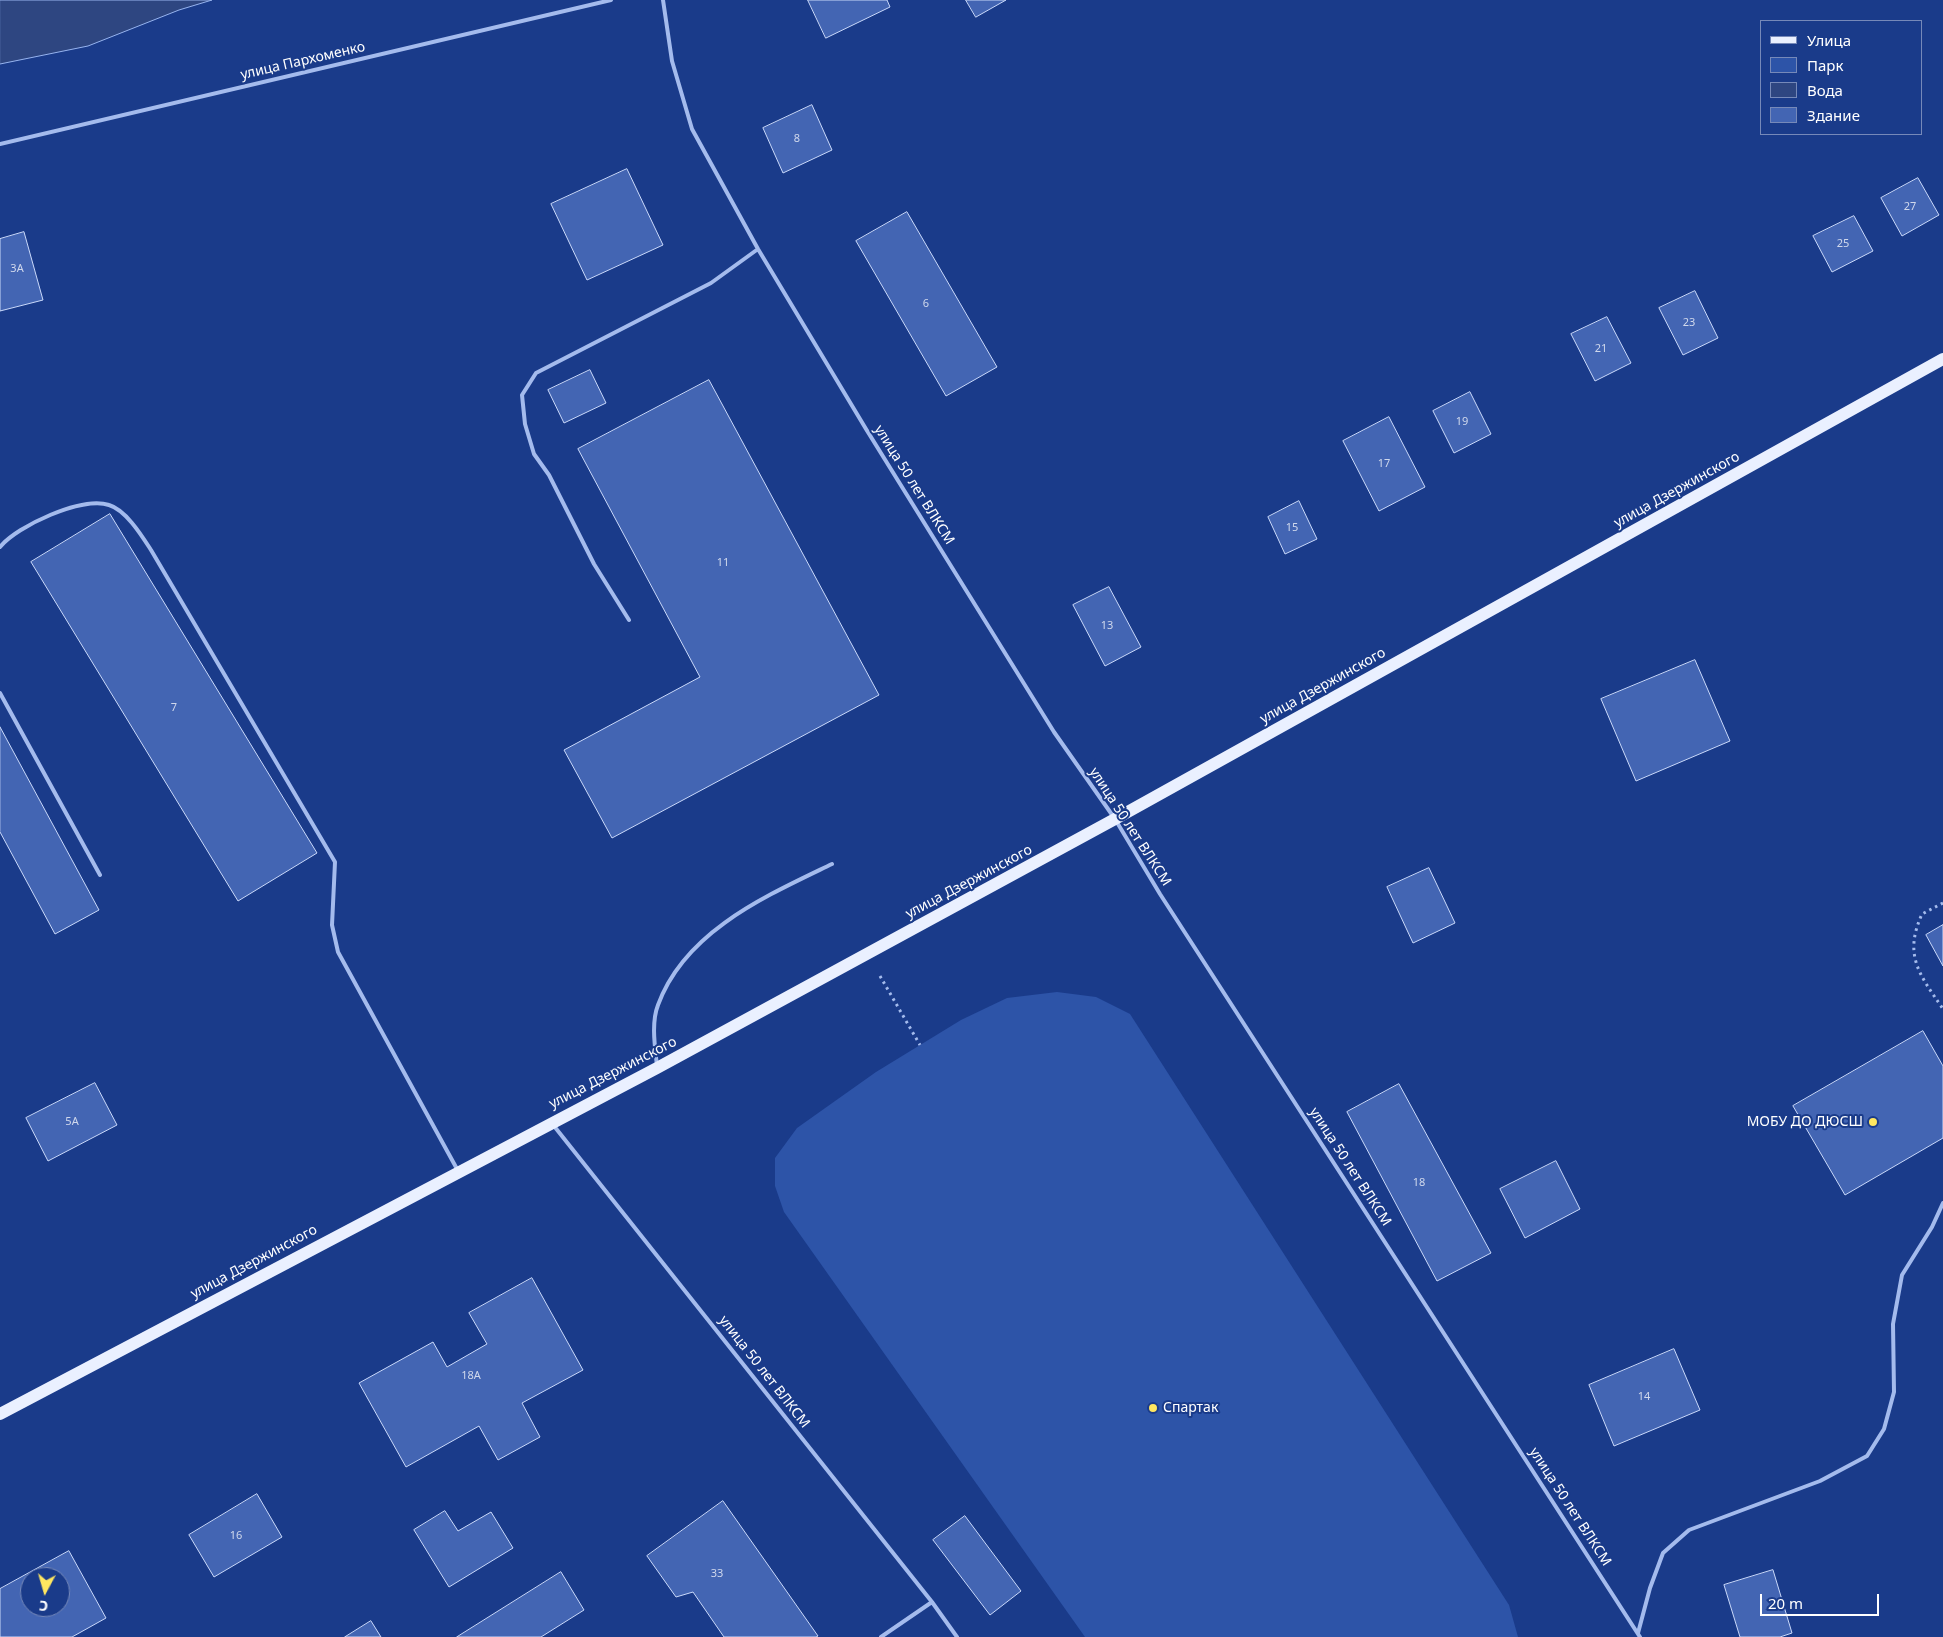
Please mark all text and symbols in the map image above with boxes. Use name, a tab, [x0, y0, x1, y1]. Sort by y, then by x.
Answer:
legend	[1760, 20, 1923, 135]
text: Улица	[1807, 30, 1851, 50]
street label: улица Пархоменко	[239, 38, 367, 84]
text: Парк	[1807, 55, 1843, 75]
text: Вода	[1807, 80, 1843, 100]
text: Здание	[1807, 105, 1860, 125]
house number: 8	[794, 132, 800, 146]
house number: 27	[1904, 200, 1916, 214]
house number: 25	[1837, 237, 1849, 251]
house number: 3А	[10, 262, 24, 276]
house number: 6	[923, 297, 929, 311]
house number: 23	[1683, 316, 1695, 330]
house number: 21	[1595, 342, 1607, 356]
house number: 19	[1456, 415, 1468, 429]
street label: улица 50 лет ВЛКСМ	[870, 422, 958, 548]
street label: улица Дзержинского	[1611, 448, 1743, 532]
house number: 17	[1378, 457, 1390, 471]
house number: 15	[1286, 521, 1298, 535]
house number: 11	[717, 556, 729, 570]
house number: 13	[1101, 619, 1113, 633]
street label: улица Дзержинского	[1257, 644, 1389, 728]
house number: 7	[171, 701, 177, 715]
street label: улица 50 лет ВЛКСМ	[1085, 765, 1175, 889]
street label: улица Дзержинского	[903, 842, 1035, 922]
street label: улица Дзержинского	[546, 1034, 680, 1112]
street label: улица 50 лет ВЛКСМ	[1305, 1105, 1395, 1229]
place label: МОБУ ДО ДЮСШ	[1747, 1114, 1863, 1130]
house number: 5А	[65, 1115, 79, 1129]
marker: МОБУ ДО ДЮСШ	[1867, 1116, 1879, 1128]
house number: 18	[1413, 1176, 1425, 1190]
street label: улица Дзержинского	[188, 1222, 320, 1302]
street label: улица 50 лет ВЛКСМ	[715, 1312, 813, 1432]
house number: 18А	[461, 1369, 481, 1383]
house number: 14	[1638, 1390, 1650, 1404]
place label: Спартак	[1163, 1400, 1218, 1416]
marker: Спартак	[1147, 1402, 1159, 1414]
street label: улица 50 лет ВЛКСМ	[1525, 1445, 1615, 1569]
house number: 16	[230, 1529, 242, 1543]
north arrow	[20, 1567, 70, 1617]
house number: 33	[711, 1567, 723, 1581]
scale bar	[1763, 1584, 1882, 1616]
text: 20 m	[1768, 1593, 1803, 1613]
text: С	[38, 1597, 49, 1616]

